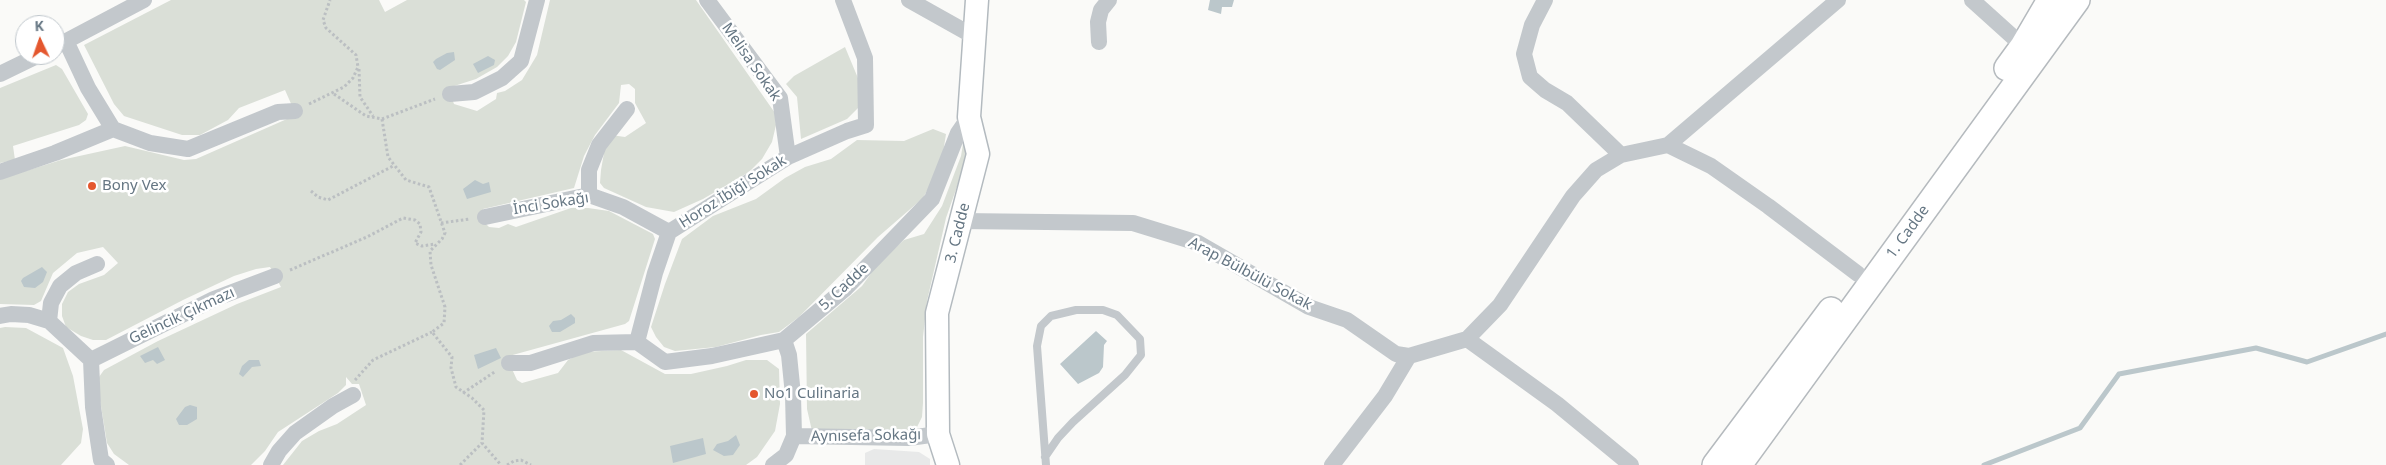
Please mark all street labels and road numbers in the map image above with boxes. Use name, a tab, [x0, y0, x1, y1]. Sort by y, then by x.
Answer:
street label: Melisa Sokak	[718, 20, 784, 104]
street label: Horoz İbiği Sokak	[676, 152, 790, 232]
street label: İnci Sokağı	[512, 189, 590, 219]
street label: 3. Cadde	[942, 201, 974, 265]
street label: 1. Cadde	[1883, 202, 1933, 262]
street label: Arap Bülbülü Sokak	[1185, 234, 1315, 314]
street label: 5. Cadde	[815, 260, 873, 314]
street label: Gelincik Çıkmazı	[126, 284, 238, 348]
street label: Aynısefa Sokağı	[811, 426, 921, 446]

